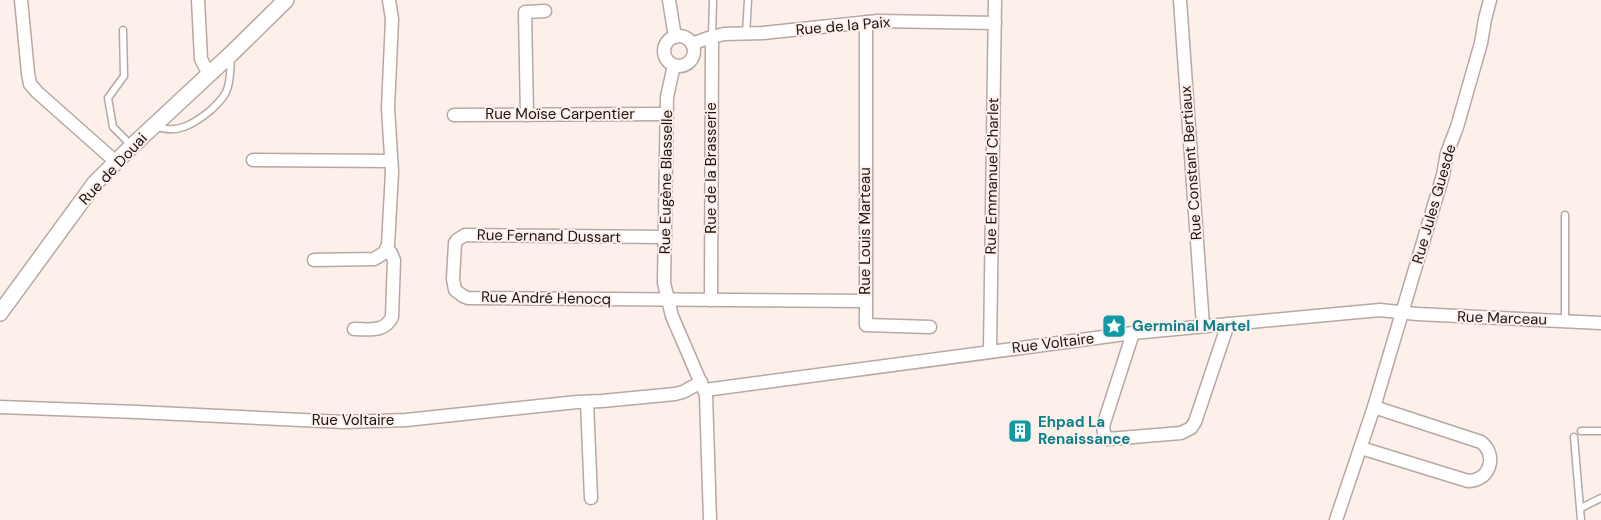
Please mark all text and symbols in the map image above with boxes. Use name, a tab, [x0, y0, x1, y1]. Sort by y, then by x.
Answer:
street label: Rue de la Paix	[795, 12, 892, 40]
street label: Rue Constant Bertiaux	[1176, 85, 1206, 241]
street label: Rue Emmanuel Charlet	[981, 97, 1003, 255]
street label: Rue de la Brasserie	[701, 102, 721, 234]
street label: Rue Moïse Carpentier	[485, 104, 635, 124]
street label: Rue Eugène Blasselle	[655, 110, 677, 254]
street label: Rue de Douai	[74, 129, 152, 209]
street label: Rue Jules Guesde	[1407, 142, 1461, 266]
street label: Rue Louis Marteau	[855, 167, 875, 295]
street label: Rue Fernand Dussart	[477, 225, 621, 247]
street label: Rue André Henocq	[481, 287, 611, 309]
street label: Rue Marceau	[1457, 306, 1547, 330]
place icon: Germinal Martel	[1101, 313, 1127, 339]
place label: Germinal Martel	[1132, 316, 1250, 336]
street label: Rue Voltaire	[1011, 328, 1095, 358]
street label: Rue Voltaire	[312, 410, 394, 430]
place label: Ehpad La Renaissance	[1038, 412, 1130, 449]
building icon: Ehpad La Renaissance	[1007, 418, 1033, 444]

